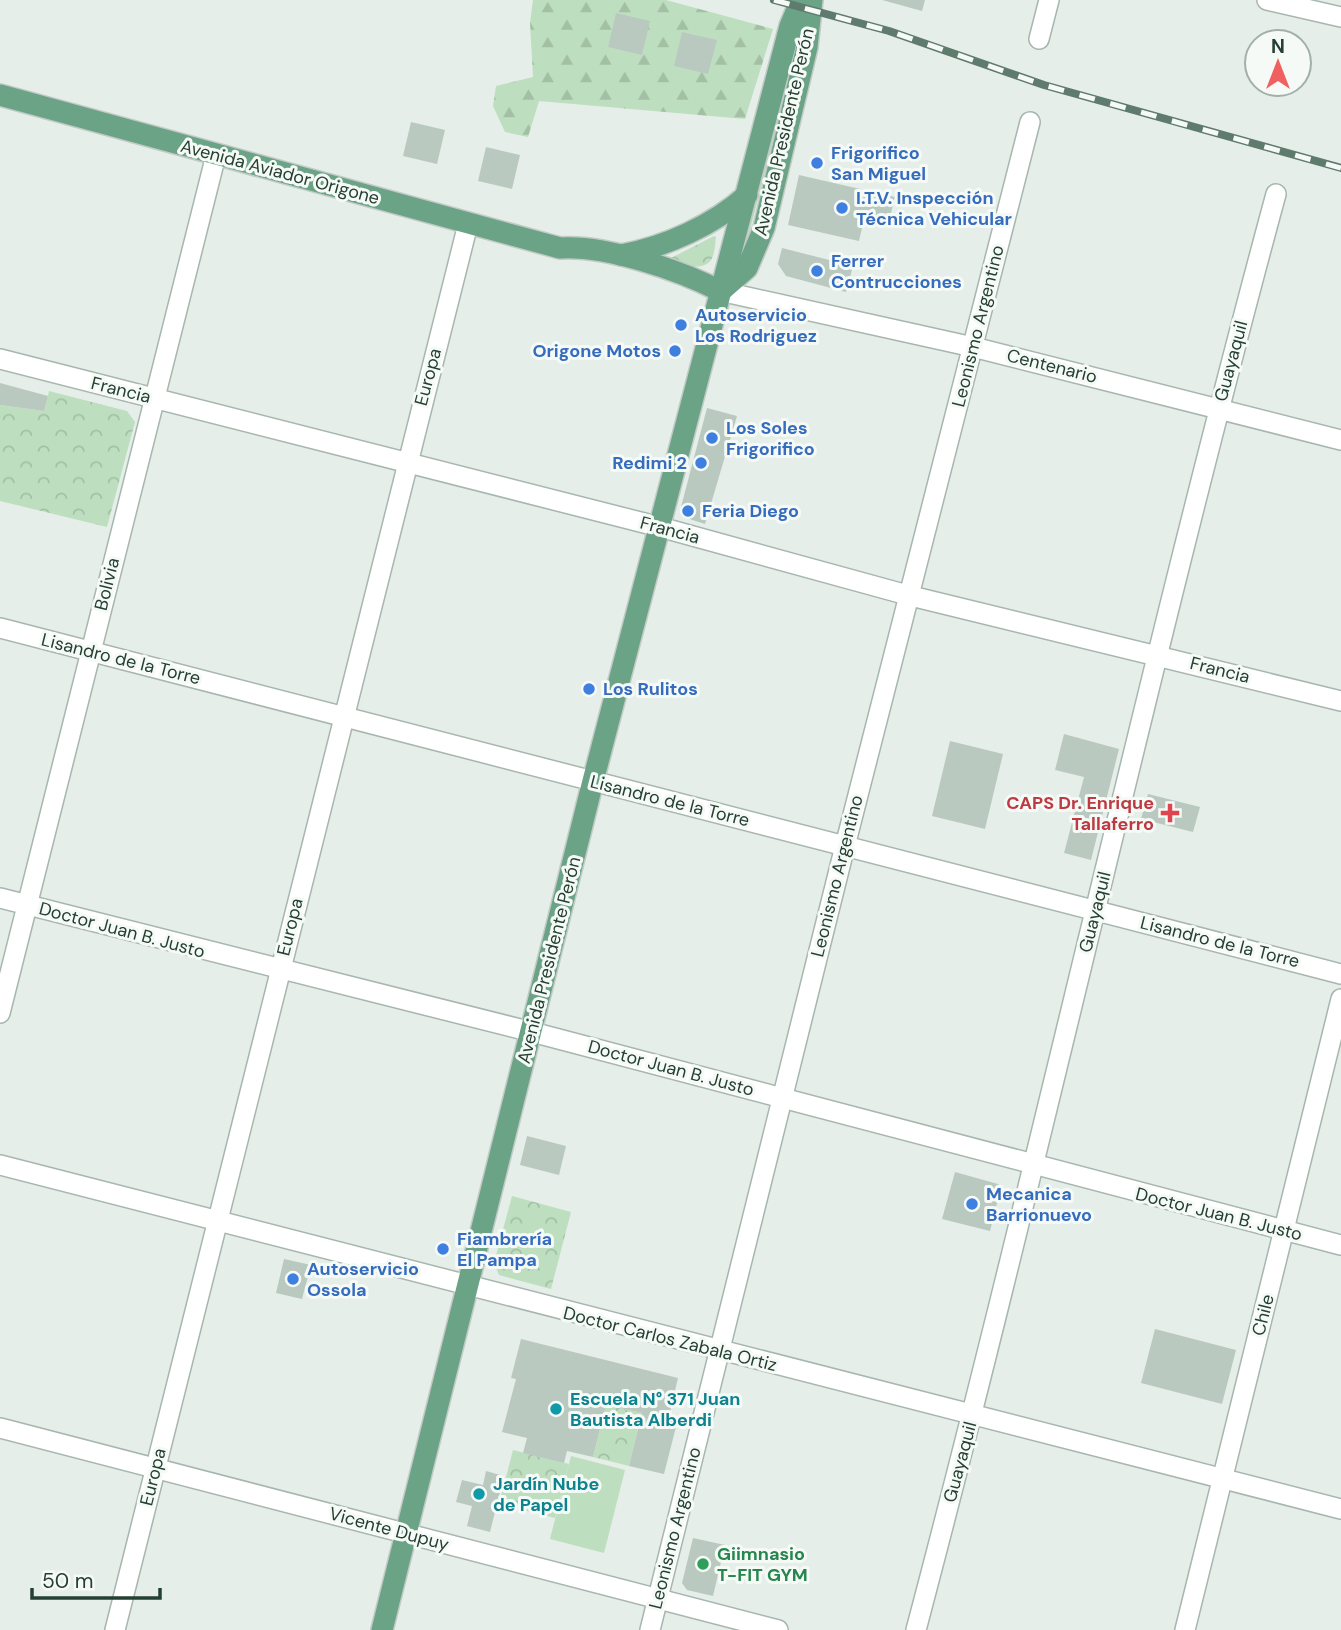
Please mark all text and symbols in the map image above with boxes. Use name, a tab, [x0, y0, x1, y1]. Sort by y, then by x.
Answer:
street label: Avenida Presidente Perón	[748, 26, 820, 238]
north arrow	[1243, 28, 1313, 98]
text: N	[1271, 34, 1285, 59]
street label: Avenida Aviador Origone	[178, 134, 382, 210]
place label: Frigorifico San Miguel	[831, 141, 926, 186]
marker: Frigorifico San Miguel	[809, 155, 825, 171]
place label: I.T.V. Inspección Técnica Vehicular	[856, 186, 1012, 231]
marker: I.T.V. Inspección Técnica Vehicular	[834, 200, 850, 216]
street label: Leonismo Argentino	[946, 242, 1010, 410]
place label: Ferrer Contrucciones	[831, 249, 962, 294]
marker: Ferrer Contrucciones	[809, 263, 825, 279]
place label: Autoservicio Los Rodriguez	[695, 303, 817, 348]
marker: Autoservicio Los Rodriguez	[673, 317, 689, 333]
street label: Guayaquil	[1209, 318, 1253, 404]
place label: Origone Motos	[532, 339, 661, 363]
marker: Origone Motos	[667, 343, 683, 359]
street label: Centenario	[1004, 343, 1100, 389]
street label: Europa	[409, 346, 447, 408]
street label: Francia	[89, 371, 153, 409]
place label: Los Soles Frigorifico	[726, 416, 815, 461]
marker: Los Soles Frigorifico	[704, 430, 720, 446]
place label: Redimi 2	[612, 451, 687, 475]
marker: Redimi 2	[693, 455, 709, 471]
place label: Feria Diego	[702, 499, 799, 523]
marker: Feria Diego	[680, 503, 696, 519]
street label: Francia	[638, 511, 702, 549]
street label: Bolivia	[89, 555, 125, 613]
street label: Lisandro de la Torre	[39, 628, 203, 690]
street label: Francia	[1188, 651, 1252, 689]
place label: Los Rulitos	[603, 677, 698, 701]
marker: Los Rulitos	[581, 681, 597, 697]
street label: Lisandro de la Torre	[588, 770, 752, 832]
place label: CAPS Dr. Enrique Tallaferro	[1006, 791, 1154, 836]
street label: Leonismo Argentino	[805, 792, 869, 960]
marker: CAPS Dr. Enrique Tallaferro	[1160, 803, 1180, 823]
street label: Avenida Presidente Perón	[512, 854, 586, 1066]
street label: Guayaquil	[1073, 869, 1117, 955]
street label: Doctor Juan B. Justo	[36, 896, 208, 964]
street label: Europa	[271, 896, 309, 958]
street label: Lisandro de la Torre	[1138, 911, 1302, 973]
street label: Doctor Juan B. Justo	[585, 1034, 757, 1102]
place label: Mecanica Barrionuevo	[986, 1182, 1092, 1227]
street label: Doctor Juan B. Justo	[1133, 1182, 1305, 1246]
marker: Mecanica Barrionuevo	[964, 1196, 980, 1212]
place label: Fiambrería El Pampa	[457, 1227, 552, 1272]
marker: Fiambrería El Pampa	[435, 1241, 451, 1257]
place label: Autoservicio Ossola	[307, 1257, 419, 1302]
marker: Autoservicio Ossola	[285, 1271, 301, 1287]
street label: Chile	[1246, 1292, 1280, 1338]
street label: Doctor Carlos Zabala Ortiz	[561, 1301, 779, 1377]
place label: Escuela N° 371 Juan Bautista Alberdi	[570, 1387, 740, 1432]
marker: Escuela N° 371 Juan Bautista Alberdi	[548, 1401, 564, 1417]
street label: Guayaquil	[938, 1419, 982, 1505]
street label: Leonismo Argentino	[643, 1444, 707, 1612]
street label: Europa	[134, 1446, 172, 1508]
place label: Jardín Nube de Papel	[493, 1472, 599, 1517]
marker: Jardín Nube de Papel	[471, 1486, 487, 1502]
street label: Vicente Dupuy	[326, 1501, 452, 1557]
place label: Giimnasio T-FIT GYM	[717, 1542, 808, 1587]
scale bar	[32, 1556, 159, 1600]
marker: Giimnasio T-FIT GYM	[695, 1556, 711, 1572]
text: 50 m	[42, 1567, 93, 1595]

